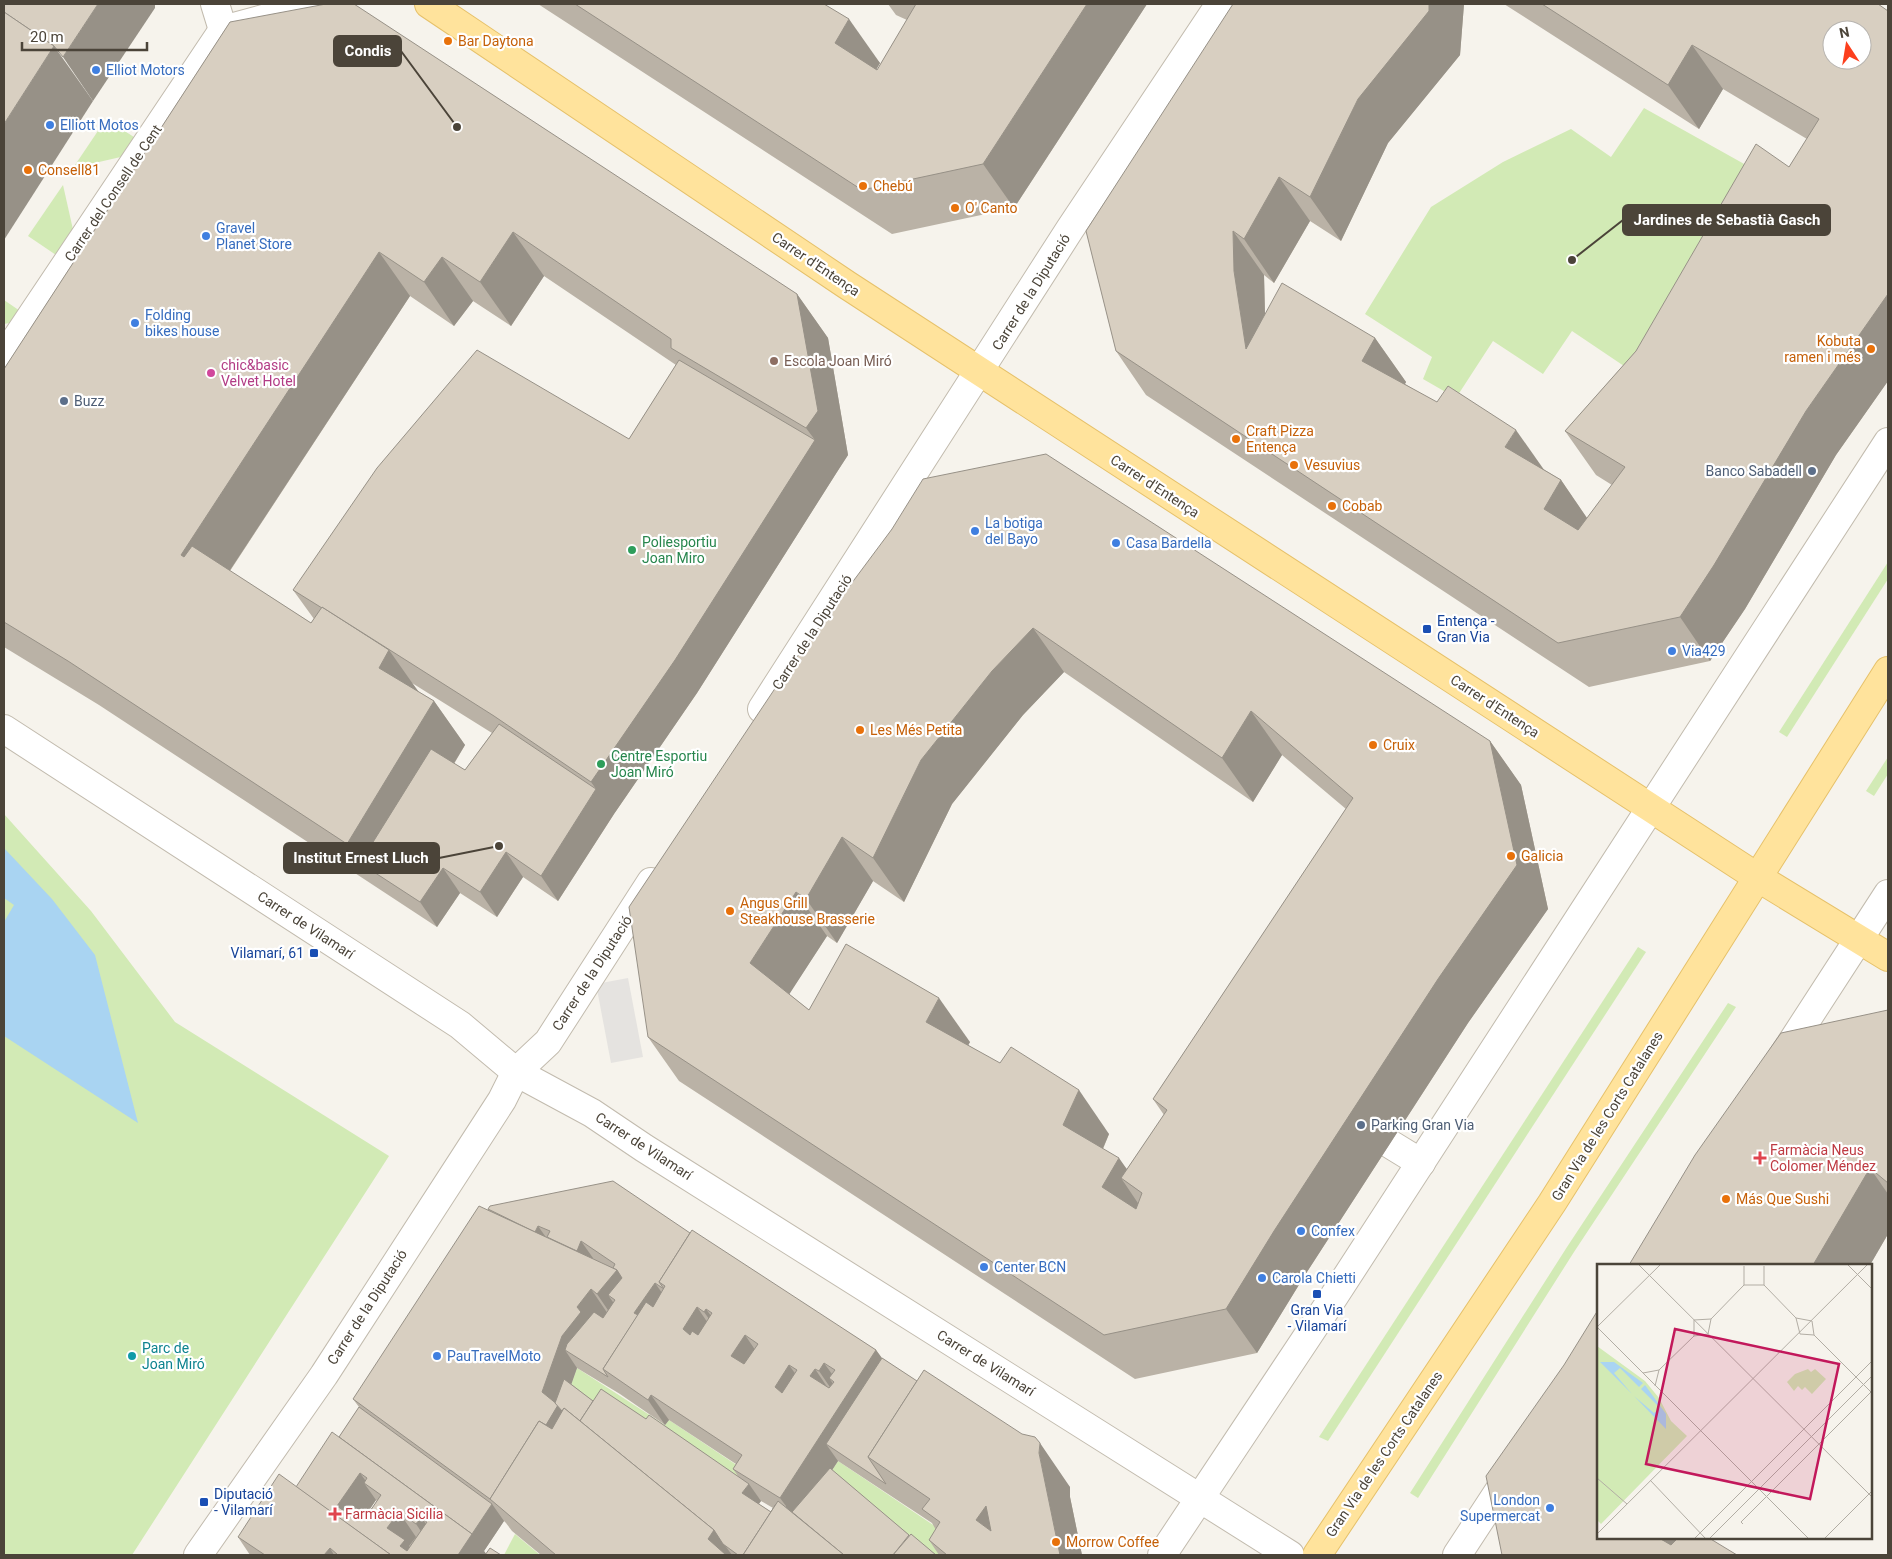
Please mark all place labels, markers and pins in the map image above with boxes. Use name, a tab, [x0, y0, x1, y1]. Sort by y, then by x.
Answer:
place label: Bar Daytona	[458, 33, 534, 49]
marker: Bar Daytona	[442, 35, 454, 47]
callout: Condis	[334, 36, 401, 66]
place label: Elliot Motors	[106, 62, 185, 78]
marker: Elliot Motors	[90, 64, 102, 76]
place label: Elliott Motos	[60, 117, 139, 133]
marker: Elliott Motos	[44, 119, 56, 131]
place label: Consell81	[38, 162, 100, 178]
marker: Consell81	[22, 164, 34, 176]
place label: Chebú	[873, 178, 913, 194]
marker: Chebú	[857, 180, 869, 192]
place label: O' Canto	[965, 200, 1017, 216]
marker: O' Canto	[949, 202, 961, 214]
callout: Jardines de Sebastià Gasch	[1623, 205, 1830, 235]
place label: Gravel Planet Store	[216, 220, 292, 252]
marker: Gravel Planet Store	[200, 230, 212, 242]
place label: Folding bikes house	[145, 307, 219, 339]
marker: Folding bikes house	[129, 317, 141, 329]
place label: Kobuta ramen i més	[1784, 333, 1861, 365]
marker: Kobuta ramen i més	[1865, 343, 1877, 355]
place label: Escola Joan Miró	[784, 353, 892, 369]
marker: Escola Joan Miró	[768, 355, 780, 367]
place label: chic&basic Velvet Hotel	[221, 357, 296, 389]
marker: chic&basic Velvet Hotel	[205, 367, 217, 379]
place label: Buzz	[74, 393, 104, 409]
marker: Buzz	[58, 395, 70, 407]
place label: Craft Pizza Entença	[1246, 423, 1314, 455]
marker: Craft Pizza Entença	[1230, 433, 1242, 445]
place label: Vesuvius	[1304, 457, 1360, 473]
marker: Vesuvius	[1288, 459, 1300, 471]
place label: Banco Sabadell	[1706, 463, 1802, 479]
marker: Banco Sabadell	[1806, 465, 1818, 477]
place label: Cobab	[1342, 498, 1383, 514]
marker: Cobab	[1326, 500, 1338, 512]
place label: La botiga del Bayo	[985, 515, 1043, 547]
marker: La botiga del Bayo	[969, 525, 981, 537]
place label: Poliesportiu Joan Miro	[642, 534, 717, 566]
place label: Casa Bardella	[1126, 535, 1212, 551]
marker: Casa Bardella	[1110, 537, 1122, 549]
marker: Poliesportiu Joan Miro	[626, 544, 638, 556]
place label: Entença - Gran Via	[1437, 613, 1495, 645]
marker: Entença - Gran Via	[1421, 623, 1433, 635]
place label: Via429	[1682, 643, 1726, 659]
marker: Via429	[1666, 645, 1678, 657]
place label: Les Més Petita	[870, 722, 962, 738]
marker: Les Més Petita	[854, 724, 866, 736]
place label: Cruix	[1383, 737, 1415, 753]
marker: Cruix	[1367, 739, 1379, 751]
place label: Centre Esportiu Joan Miró	[611, 748, 707, 780]
marker: Centre Esportiu Joan Miró	[595, 758, 607, 770]
callout: Institut Ernest Lluch	[284, 843, 439, 873]
place label: Galicia	[1521, 848, 1563, 864]
marker: Galicia	[1505, 850, 1517, 862]
place label: Angus Grill Steakhouse Brasserie	[740, 895, 875, 927]
marker: Angus Grill Steakhouse Brasserie	[724, 905, 736, 917]
place label: Vilamarí, 61	[231, 945, 304, 961]
marker: Vilamarí, 61	[308, 947, 320, 959]
place label: Parking Gran Via	[1371, 1117, 1474, 1133]
marker: Parking Gran Via	[1355, 1119, 1367, 1131]
place label: Farmàcia Neus Colomer Méndez	[1770, 1142, 1876, 1174]
marker: Farmàcia Neus Colomer Méndez	[1754, 1152, 1766, 1164]
place label: Más Que Sushi	[1736, 1191, 1829, 1207]
marker: Más Que Sushi	[1720, 1193, 1732, 1205]
place label: Confex	[1311, 1223, 1355, 1239]
marker: Confex	[1295, 1225, 1307, 1237]
place label: Center BCN	[994, 1259, 1066, 1275]
marker: Center BCN	[978, 1261, 990, 1273]
place label: Carola Chietti	[1272, 1270, 1356, 1286]
marker: Carola Chietti	[1256, 1272, 1268, 1284]
marker: Gran Via - Vilamarí	[1311, 1288, 1323, 1300]
place label: Gran Via - Vilamarí	[1288, 1302, 1347, 1334]
place label: Parc de Joan Miró	[142, 1340, 205, 1372]
place label: PauTravelMoto	[447, 1348, 541, 1364]
marker: Parc de Joan Miró	[126, 1350, 138, 1362]
marker: PauTravelMoto	[431, 1350, 443, 1362]
place label: Diputació - Vilamarí	[214, 1486, 273, 1518]
place label: London Supermercat	[1460, 1492, 1540, 1524]
marker: Diputació - Vilamarí	[198, 1496, 210, 1508]
marker: London Supermercat	[1544, 1502, 1556, 1514]
place label: Farmàcia Sicilia	[345, 1506, 443, 1522]
marker: Farmàcia Sicilia	[329, 1508, 341, 1520]
place label: Morrow Coffee	[1066, 1534, 1159, 1550]
marker: Morrow Coffee	[1050, 1536, 1062, 1548]

